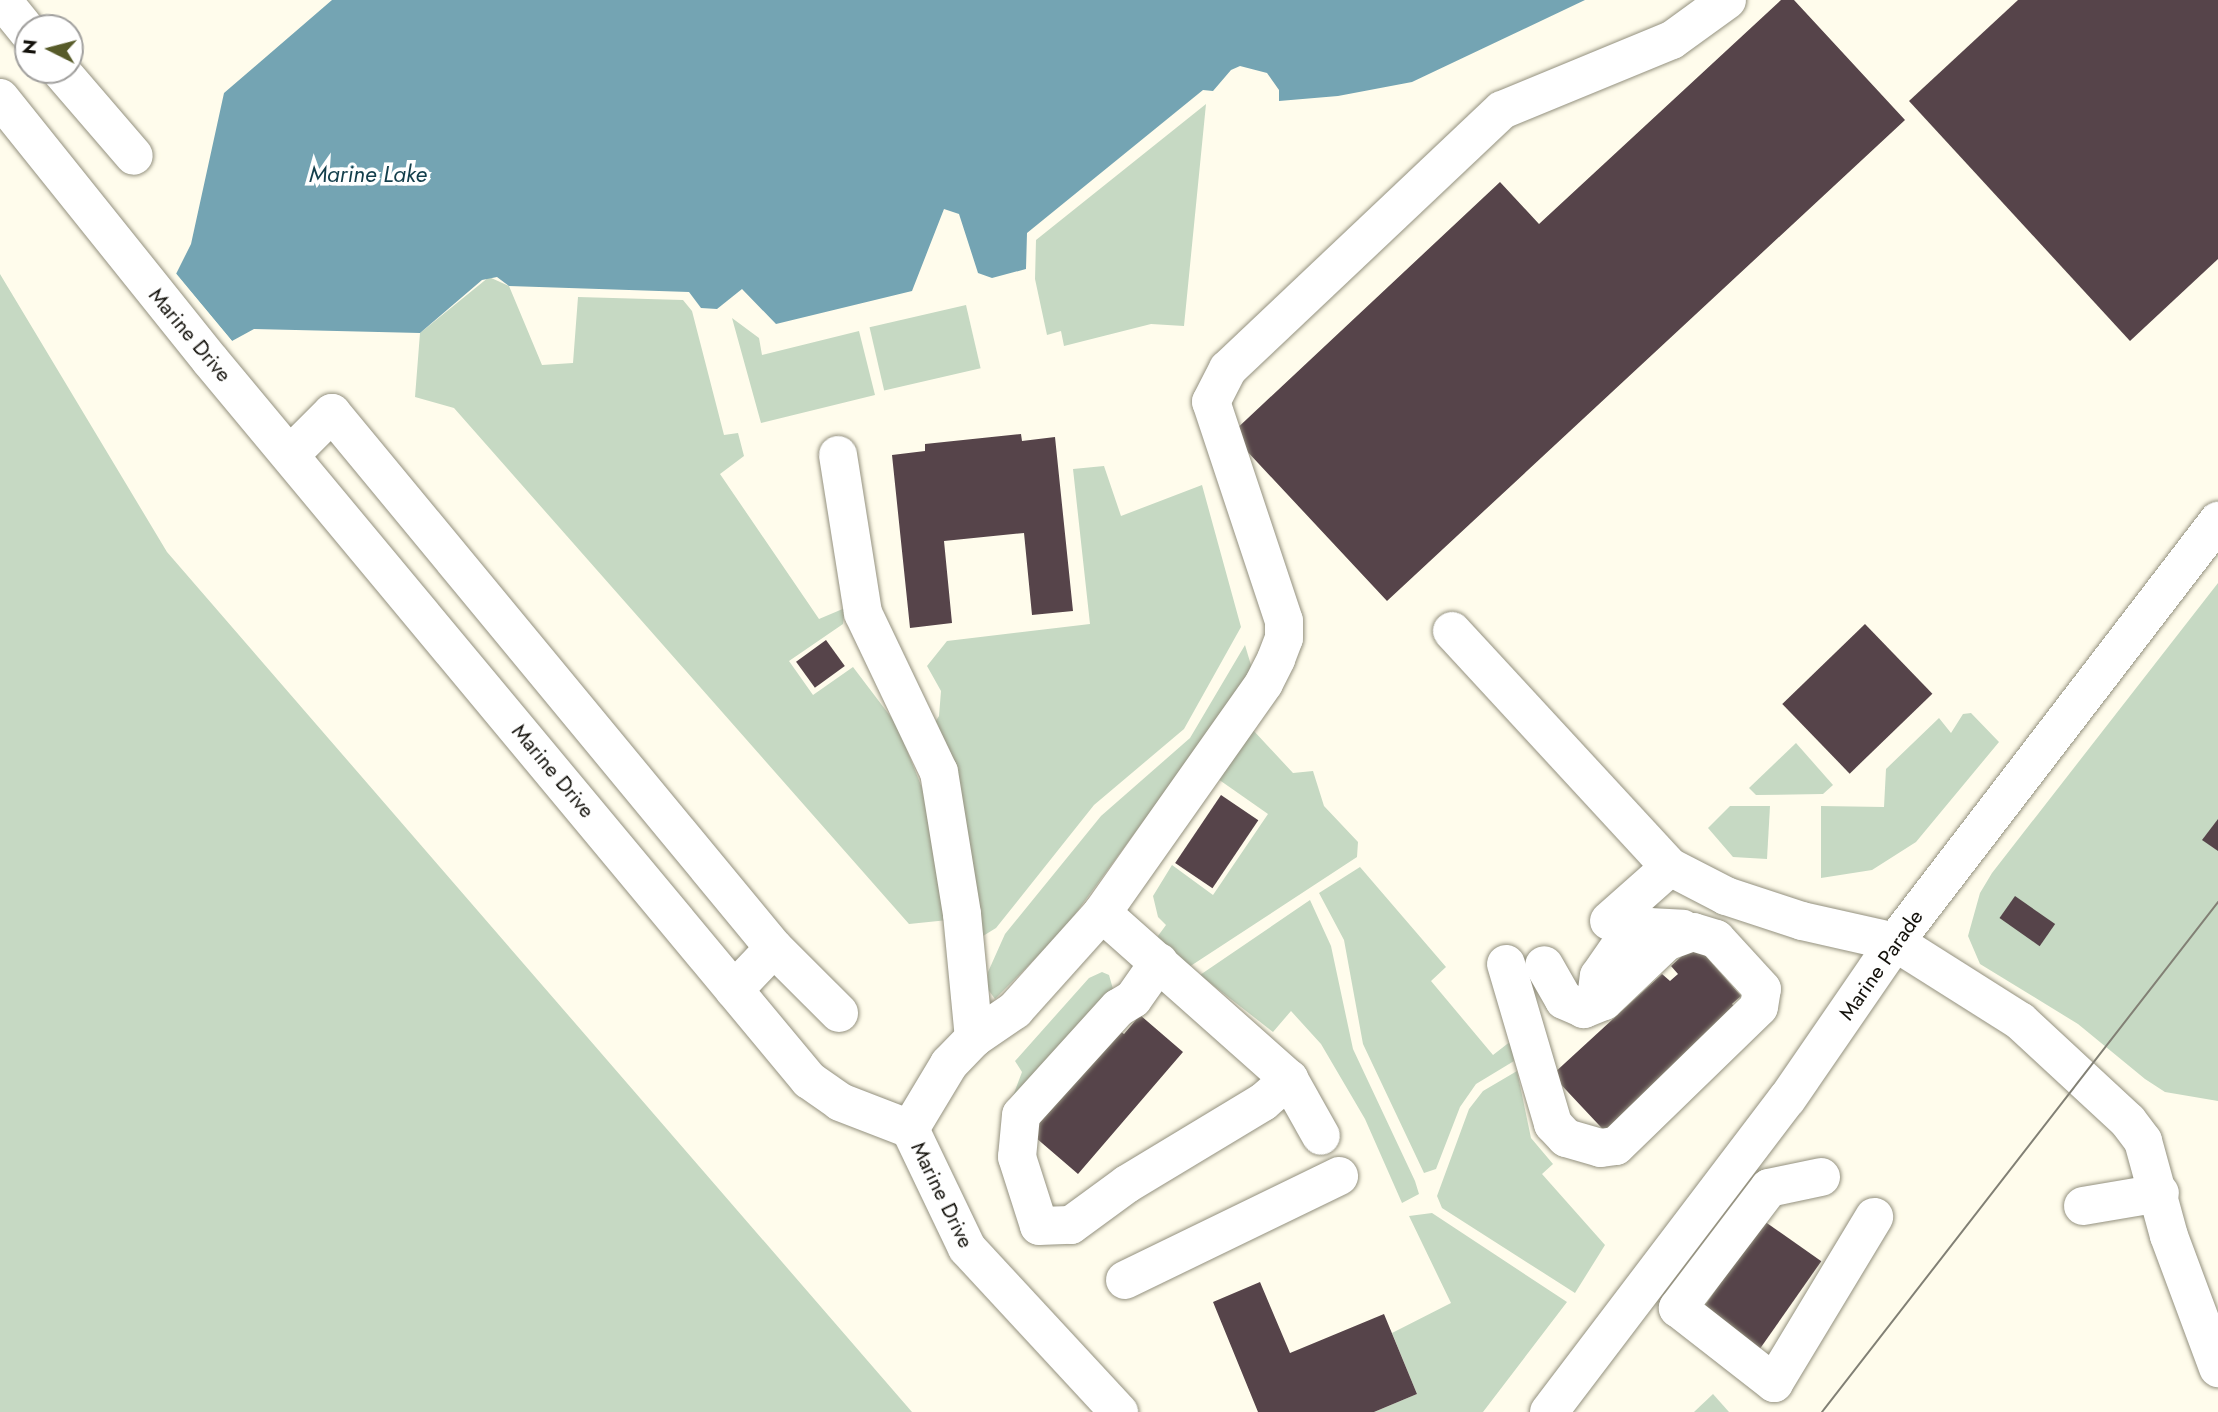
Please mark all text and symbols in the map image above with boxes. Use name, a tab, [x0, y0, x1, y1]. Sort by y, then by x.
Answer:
north arrow	[14, 14, 84, 84]
text: N	[15, 38, 44, 56]
water label: Marine Lake	[309, 160, 427, 188]
street label: Marine Drive	[144, 283, 236, 387]
street label: Marine Drive	[507, 719, 599, 823]
street label: Marine Parade	[1834, 905, 1928, 1025]
street label: Marine Drive	[906, 1138, 978, 1252]

